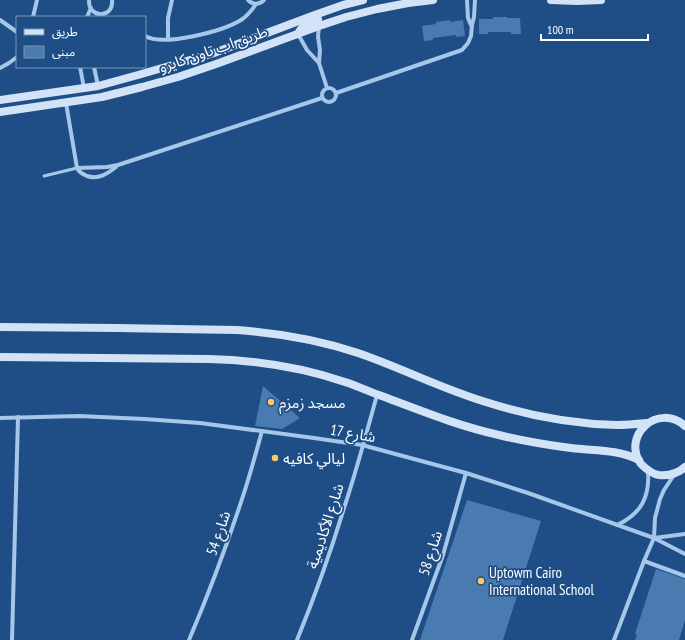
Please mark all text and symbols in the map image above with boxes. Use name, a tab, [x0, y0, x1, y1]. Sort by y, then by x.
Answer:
legend	[16, 16, 146, 68]
scale bar	[541, 16, 648, 42]
street label: طريق اب تاون كايرو	[156, 21, 270, 77]
text: 100 m	[547, 22, 574, 37]
text: طريق	[52, 24, 78, 40]
text: مبنى	[52, 44, 75, 59]
place label: مسجد زمزم	[279, 393, 346, 414]
marker: مسجد زمزم	[266, 397, 276, 407]
street label: شارع 17	[328, 420, 377, 449]
place label: ليالي كافيه	[283, 449, 345, 470]
marker: ليالي كافيه	[270, 453, 280, 463]
street label: شارع الأكاديمية	[302, 481, 351, 572]
street label: شارع 54	[202, 508, 237, 559]
street label: شارع 58	[414, 528, 449, 579]
place label: Uptowm Cairo International School	[489, 563, 594, 599]
marker: Uptowm Cairo International School	[476, 576, 486, 586]

